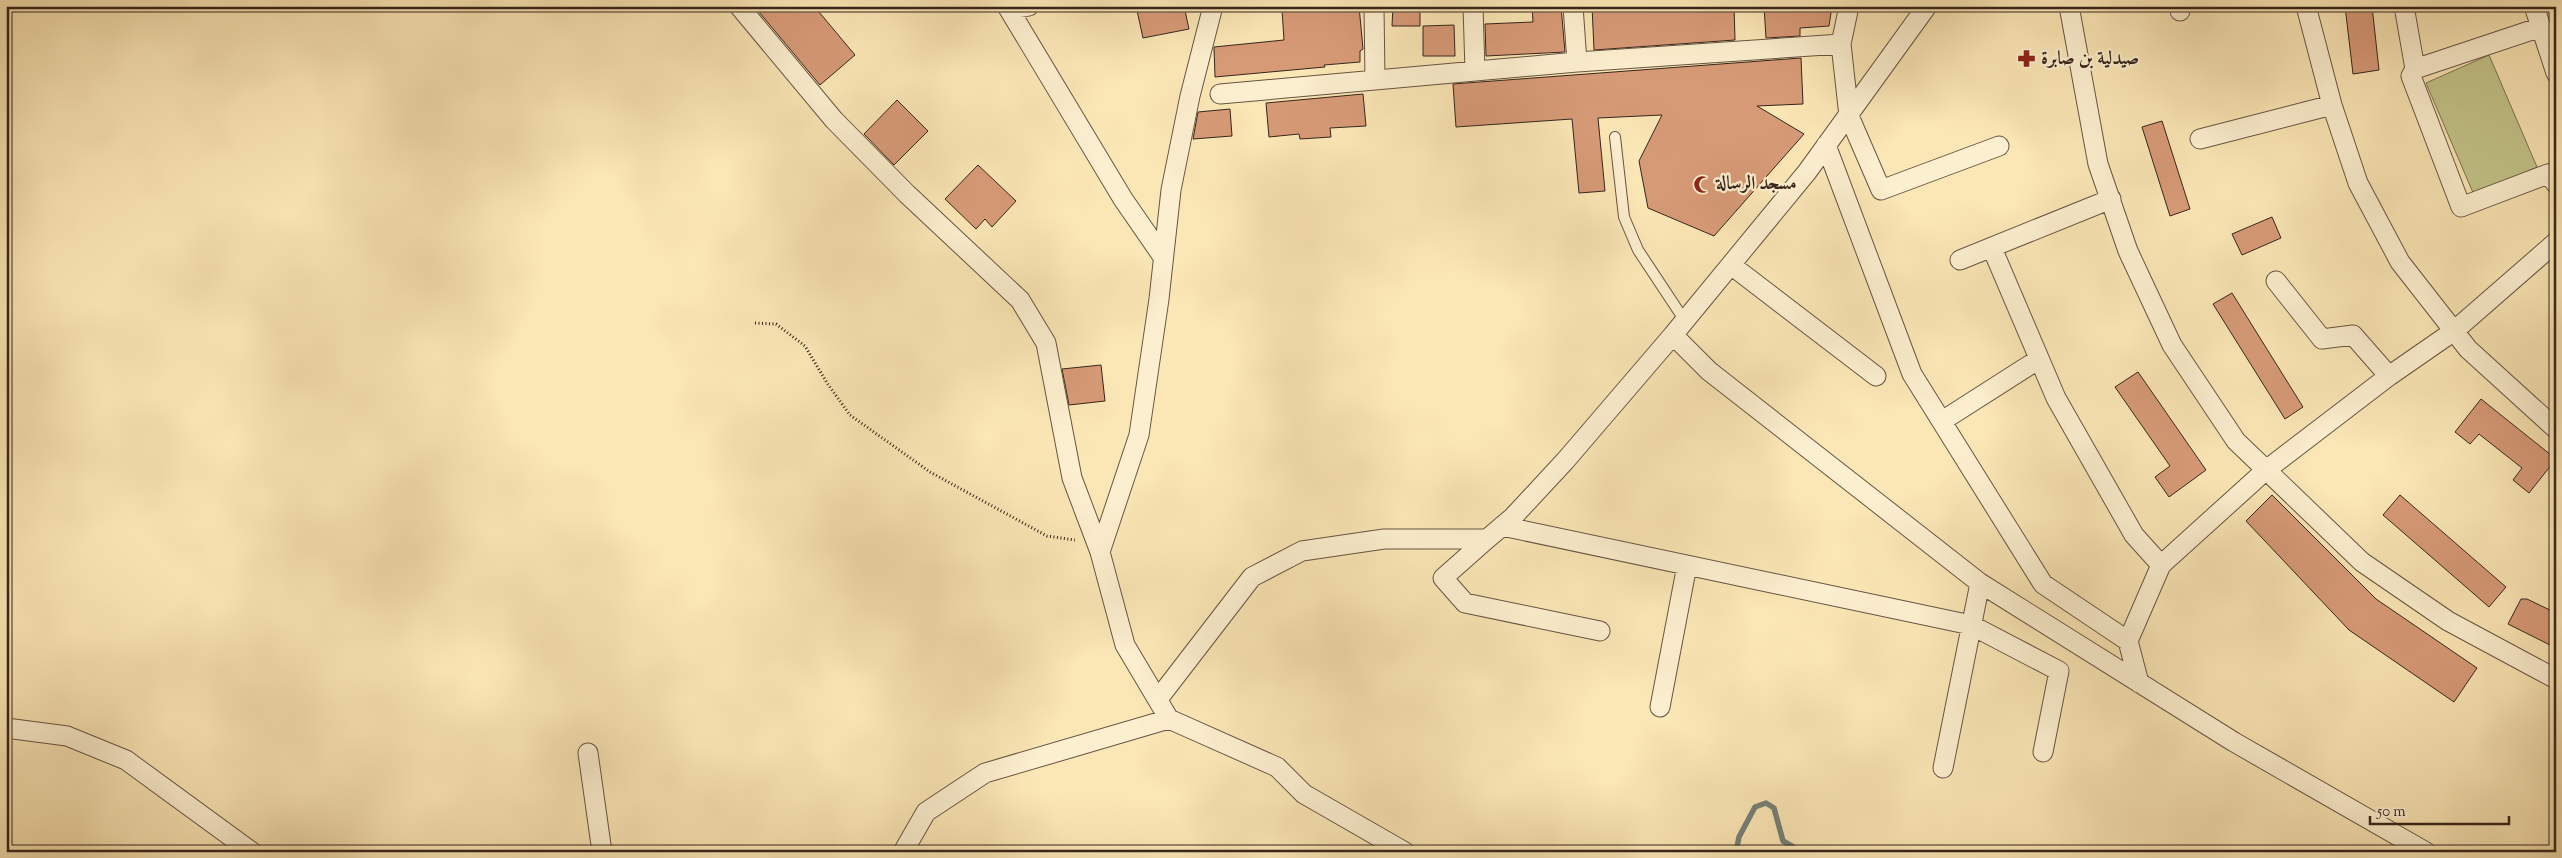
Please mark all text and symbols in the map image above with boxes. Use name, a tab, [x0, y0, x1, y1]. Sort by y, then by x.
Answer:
place label: صيدلية بن صابرة	[2041, 46, 2139, 73]
pharmacy icon: صيدلية بن صابرة	[2017, 49, 2037, 69]
place label: مسجد الرسالة	[1715, 171, 1797, 198]
mosque icon: مسجد الرسالة	[1692, 174, 1712, 194]
scale bar	[2370, 793, 2508, 825]
text: 50 m	[2376, 802, 2406, 823]

